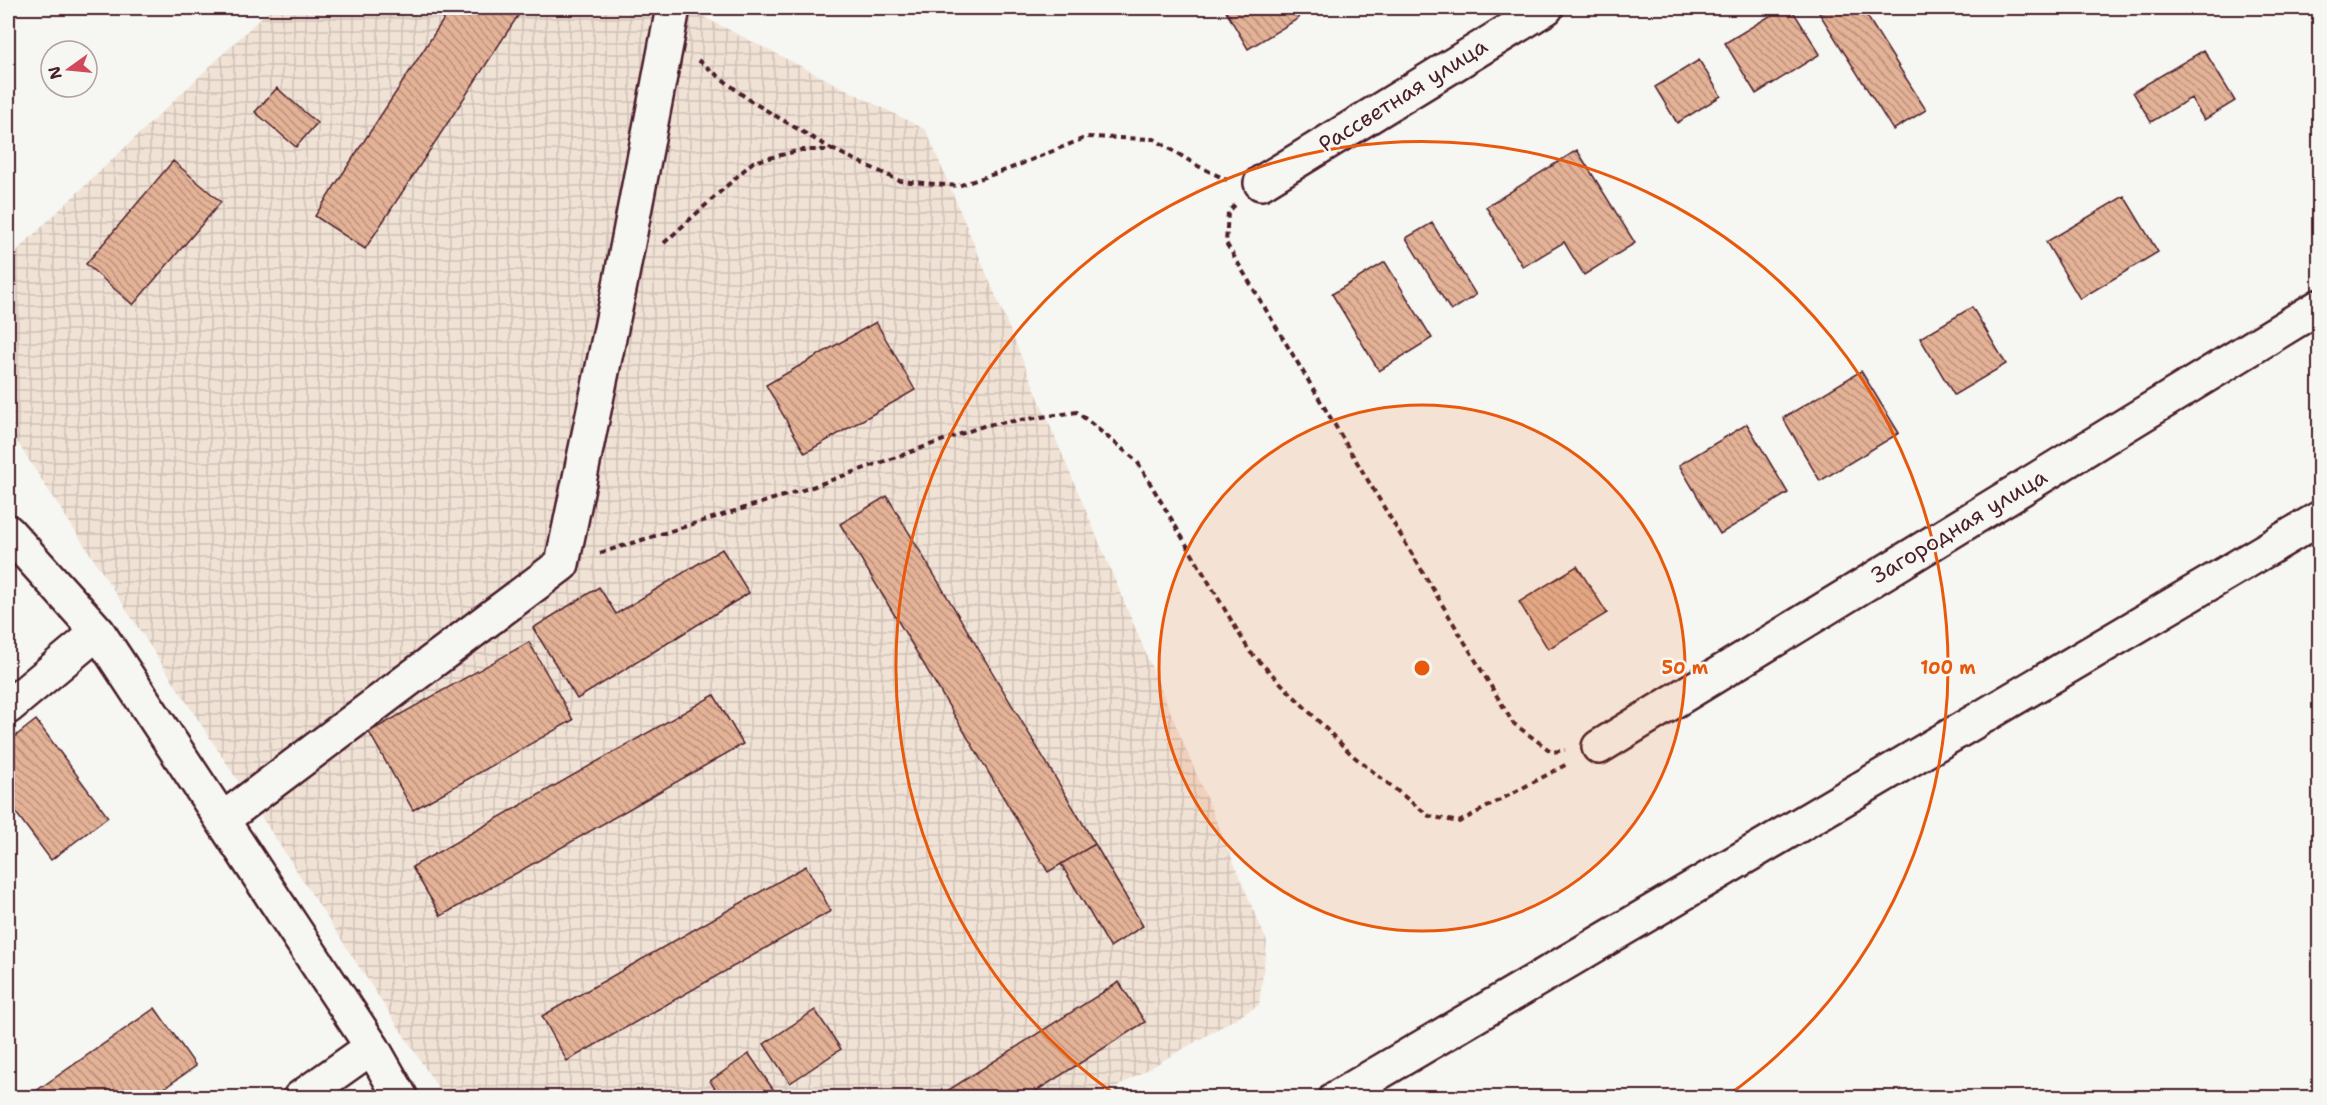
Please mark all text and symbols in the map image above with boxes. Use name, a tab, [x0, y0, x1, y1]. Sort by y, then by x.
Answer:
street label: Рассветная улица	[1313, 31, 1493, 159]
north arrow	[39, 39, 99, 99]
text: N	[43, 64, 67, 82]
street label: Загородная улица	[1866, 462, 2052, 590]
text: 50 m	[1662, 656, 1709, 680]
text: 100 m	[1920, 656, 1976, 680]
centre of rings	[1412, 658, 1432, 678]

